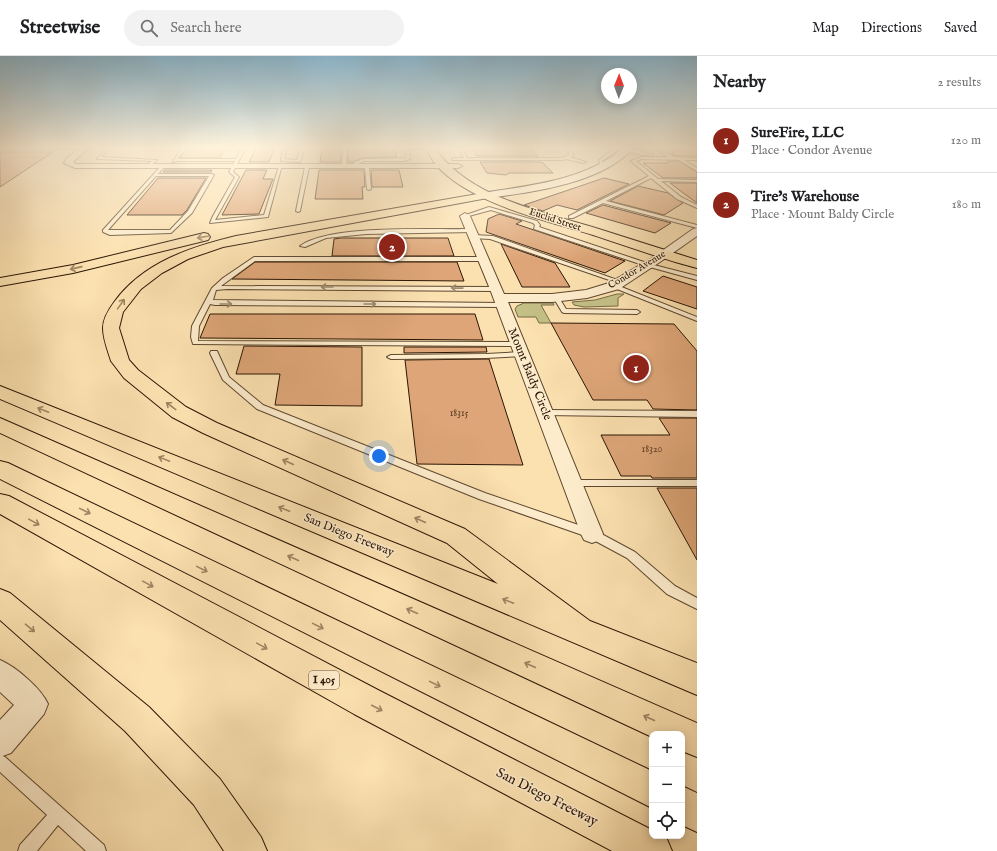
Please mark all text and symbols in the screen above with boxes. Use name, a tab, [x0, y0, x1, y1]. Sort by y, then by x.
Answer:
search box	[124, 10, 404, 46]
text: Streetwise	[20, 16, 100, 40]
icon: search	[138, 17, 160, 39]
text: Search here	[170, 18, 242, 37]
text: Map	[812, 19, 839, 37]
text: Directions	[861, 19, 922, 37]
text: Saved	[944, 19, 977, 37]
north arrow	[601, 68, 637, 104]
text: Nearby	[713, 72, 766, 93]
text: 2 results	[937, 74, 981, 91]
text: SureFire, LLC	[751, 123, 844, 142]
text: 1	[724, 132, 728, 149]
text: 120 m	[951, 132, 981, 149]
text: Place · Condor Avenue	[751, 142, 872, 159]
text: Tire's Warehouse	[751, 187, 859, 206]
text: 2	[723, 196, 729, 213]
text: 180 m	[952, 196, 981, 213]
street label: Euclid Street	[527, 205, 583, 235]
text: Place · Mount Baldy Circle	[751, 206, 894, 223]
pin: 2	[379, 232, 405, 262]
one-way arrow	[196, 233, 209, 241]
street label: Condor Avenue	[606, 247, 669, 292]
one-way arrow	[70, 265, 83, 273]
one-way arrow	[321, 283, 334, 291]
one-way arrow	[451, 284, 464, 292]
one-way arrow	[117, 298, 125, 309]
one-way arrow	[219, 300, 232, 308]
one-way arrow	[363, 300, 376, 308]
street label: Mount Baldy Circle	[505, 326, 556, 423]
pin: 1	[623, 353, 649, 383]
one-way arrow	[166, 402, 177, 410]
one-way arrow	[38, 406, 50, 413]
house number: 18315	[450, 407, 469, 420]
house number: 18320	[642, 443, 663, 456]
your location	[369, 446, 389, 466]
one-way arrow	[158, 455, 170, 463]
one-way arrow	[283, 458, 295, 465]
one-way arrow	[278, 504, 290, 512]
one-way arrow	[79, 508, 91, 515]
street label: San Diego Freeway	[302, 510, 396, 560]
one-way arrow	[414, 516, 426, 524]
one-way arrow	[28, 518, 40, 526]
one-way arrow	[288, 553, 300, 561]
one-way arrow	[196, 565, 208, 573]
one-way arrow	[142, 581, 154, 588]
one-way arrow	[502, 596, 514, 604]
one-way arrow	[406, 607, 418, 614]
one-way arrow	[24, 623, 35, 632]
one-way arrow	[312, 623, 324, 630]
one-way arrow	[256, 643, 268, 651]
one-way arrow	[525, 661, 537, 668]
road number: I 405	[309, 671, 339, 689]
one-way arrow	[429, 680, 441, 688]
one-way arrow	[370, 705, 382, 713]
one-way arrow	[643, 714, 655, 721]
map controls	[649, 731, 685, 839]
button: +	[649, 731, 685, 767]
street label: San Diego Freeway	[493, 764, 601, 830]
button: −	[649, 767, 685, 803]
button: locate	[649, 803, 685, 839]

